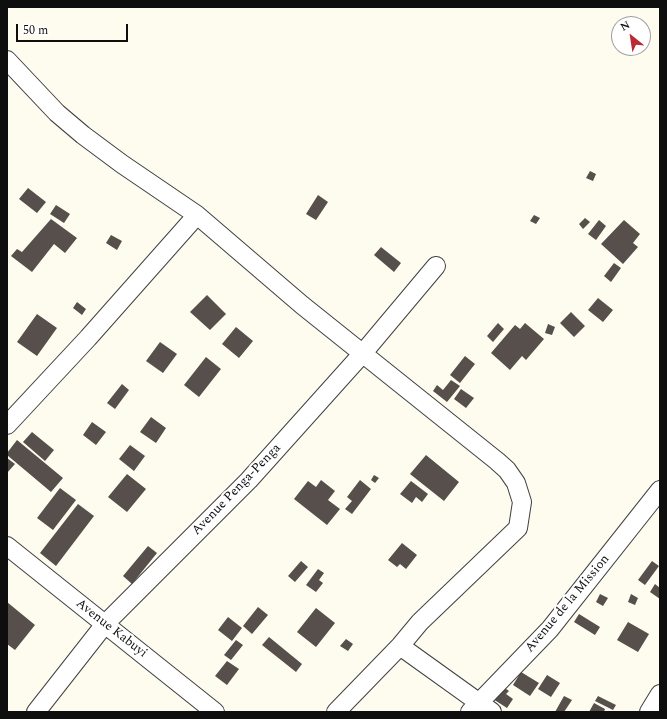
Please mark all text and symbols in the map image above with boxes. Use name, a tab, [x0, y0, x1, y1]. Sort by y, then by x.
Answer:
scale bar	[18, 16, 130, 42]
north arrow	[611, 16, 651, 56]
text: N	[617, 16, 633, 36]
text: 50 m	[23, 21, 48, 40]
street label: Avenue Penga-Penga	[189, 441, 285, 539]
street label: Avenue de la Mission	[523, 552, 613, 656]
street label: Avenue Kabuyi	[72, 596, 150, 662]

